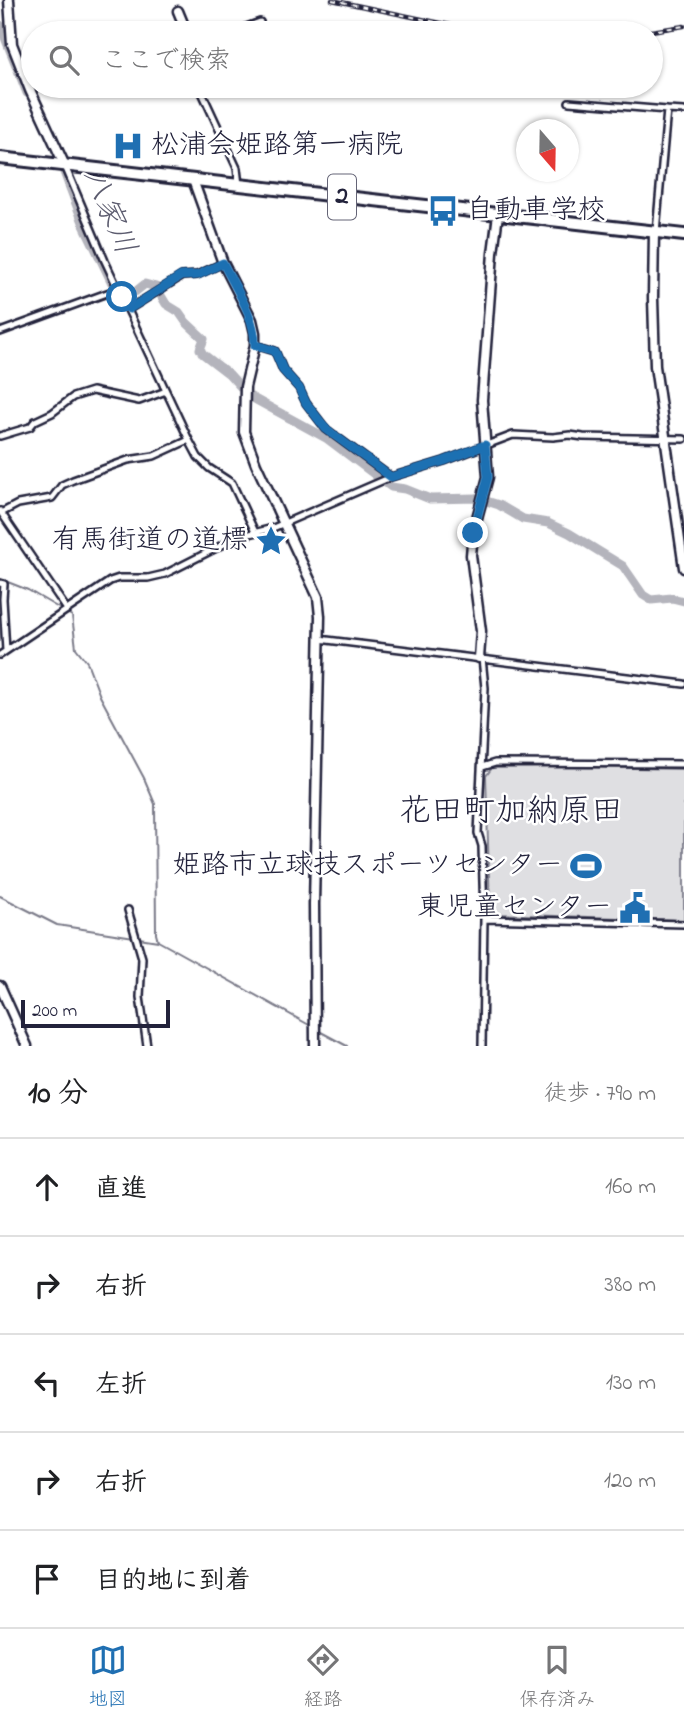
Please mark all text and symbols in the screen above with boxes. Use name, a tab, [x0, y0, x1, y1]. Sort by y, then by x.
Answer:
search box	[21, 21, 663, 98]
icon: search	[45, 41, 83, 79]
text: ここで検索	[101, 43, 231, 81]
north arrow	[516, 119, 579, 182]
place label: 松浦会姫路第一病院	[151, 126, 403, 167]
hospital icon: 松浦会姫路第一病院	[111, 129, 145, 163]
water label: 八家川	[70, 162, 146, 262]
road number: 2	[328, 174, 356, 220]
place label: 自動車学校	[466, 191, 606, 232]
bus stop icon: 自動車学校	[426, 194, 460, 228]
route start	[106, 281, 137, 312]
route end	[457, 517, 488, 548]
place label: 有馬街道の道標	[52, 521, 248, 562]
place icon: 有馬街道の道標	[254, 524, 288, 558]
district label: 花田町加納原田	[399, 789, 623, 836]
place label: 姫路市立球技スポーツセンター	[173, 846, 563, 887]
sports icon: 姫路市立球技スポーツセンター	[569, 849, 603, 883]
place label: 東児童センター	[417, 888, 612, 929]
public building icon: 東児童センター	[618, 891, 652, 925]
scale bar	[21, 997, 170, 1029]
text: 200 m	[32, 998, 77, 1025]
text: 10 分	[28, 1073, 88, 1117]
text: 徒歩 · 790 m	[544, 1078, 656, 1111]
icon: ahead	[28, 1168, 66, 1206]
text: 直進	[95, 1171, 147, 1209]
text: 160 m	[605, 1171, 656, 1204]
icon: right	[28, 1266, 66, 1304]
text: 右折	[95, 1269, 147, 1307]
text: 380 m	[604, 1269, 656, 1302]
icon: left	[28, 1364, 66, 1402]
text: 左折	[95, 1367, 147, 1405]
text: 130 m	[606, 1367, 656, 1400]
icon: right	[28, 1462, 66, 1500]
text: 右折	[95, 1465, 147, 1503]
text: 120 m	[604, 1465, 656, 1498]
icon: arrive	[28, 1560, 66, 1598]
text: 目的地に到着	[95, 1563, 251, 1601]
tab: 地図	[89, 1641, 127, 1714]
tab: 経路	[304, 1641, 342, 1714]
tab: 保存済み	[519, 1641, 595, 1714]

